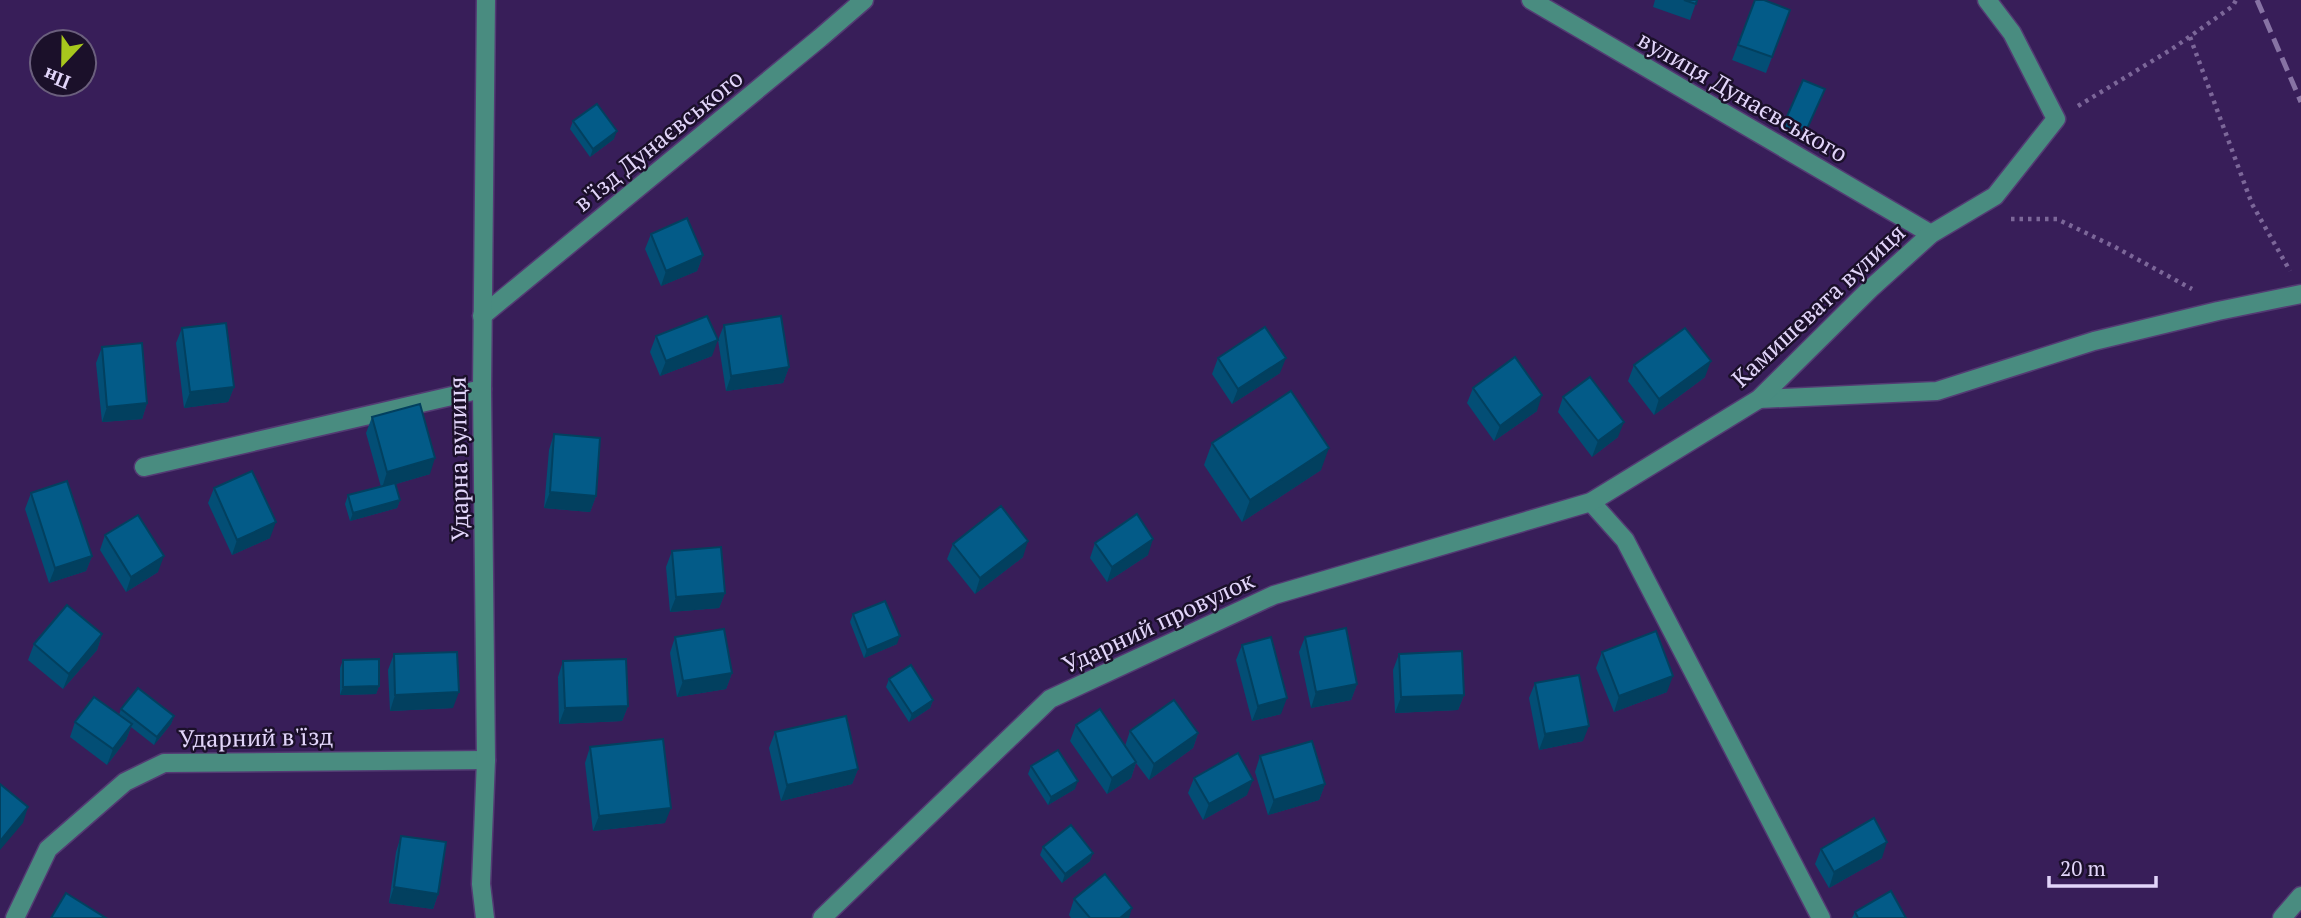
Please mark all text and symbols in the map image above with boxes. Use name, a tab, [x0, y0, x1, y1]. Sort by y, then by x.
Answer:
street label: вулиця Дунаєвського	[1632, 23, 1854, 169]
north arrow	[28, 28, 98, 98]
text: Пн	[39, 62, 74, 96]
street label: в'їзд Дунаєвського	[567, 62, 749, 218]
street label: Камишевата вулиця	[1724, 216, 1912, 394]
street label: Ударна вулиця	[441, 376, 475, 542]
street label: Ударний провулок	[1057, 564, 1259, 680]
street label: Ударний в'їзд	[179, 720, 334, 754]
scale bar	[2049, 844, 2156, 888]
text: 20 m	[2060, 854, 2106, 882]

